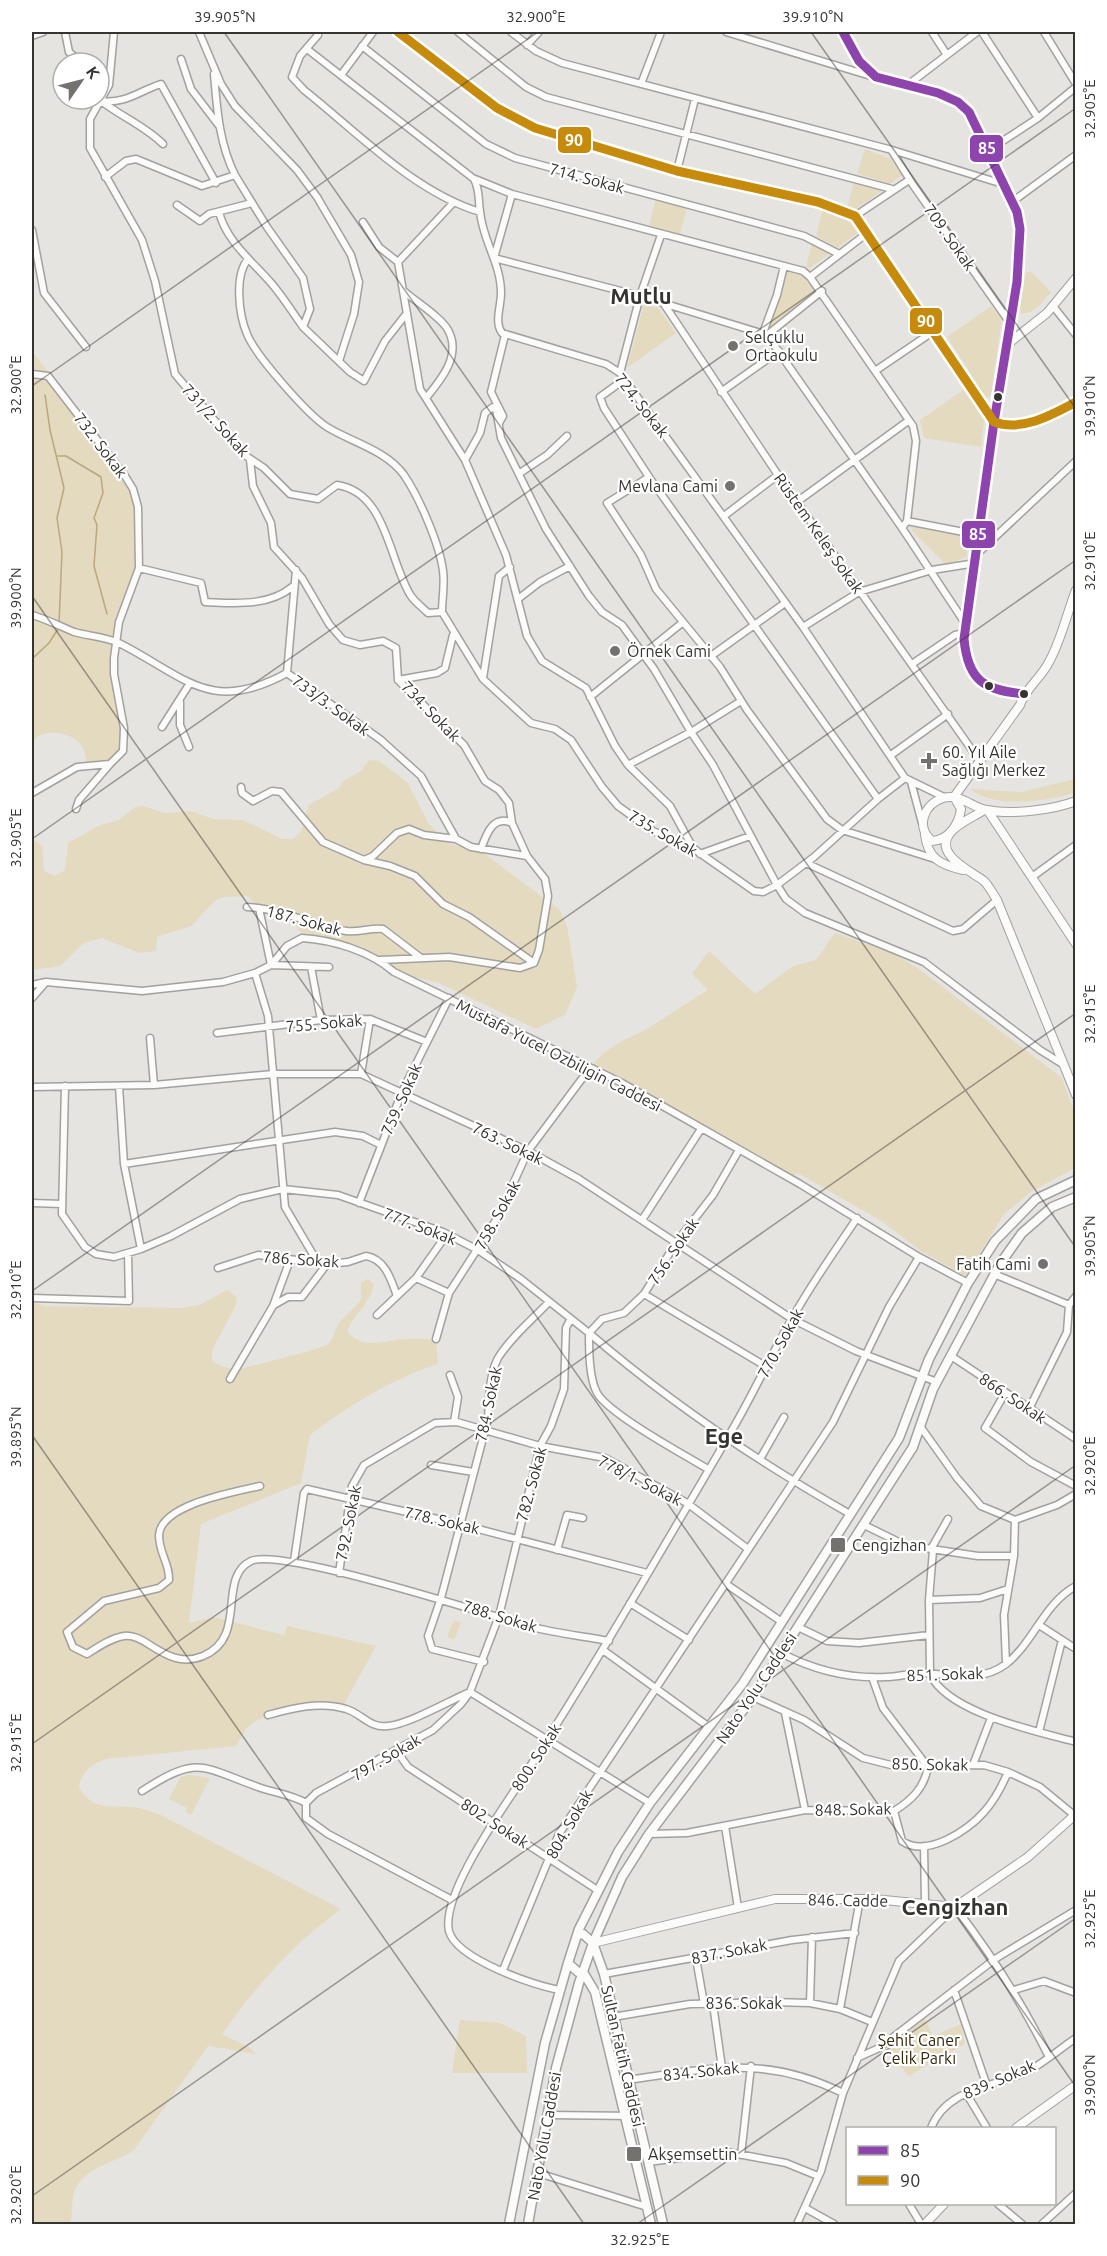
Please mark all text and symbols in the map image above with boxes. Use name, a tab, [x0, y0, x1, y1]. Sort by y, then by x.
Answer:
text: 39.905°N	[194, 8, 256, 25]
text: 32.900°E	[506, 8, 566, 25]
text: 39.910°N	[782, 8, 844, 25]
north arrow	[51, 51, 111, 111]
text: K	[83, 63, 104, 82]
text: 32.905°E	[1081, 79, 1098, 139]
line badge: 90	[557, 126, 592, 154]
text: 90	[565, 131, 583, 149]
line badge: 85	[969, 134, 1004, 163]
text: 85	[978, 139, 996, 157]
street label: 714. Sokak	[548, 159, 626, 197]
street label: 709. Sokak	[921, 200, 979, 274]
district label: Mutlu	[610, 283, 672, 308]
line badge: 90	[909, 307, 943, 335]
text: 90	[917, 312, 935, 330]
place label: Selçuklu Ortaokulu	[745, 328, 818, 364]
marker: Selçuklu Ortaokulu	[726, 339, 740, 353]
text: 32.900°E	[7, 355, 24, 415]
street label: 724. Sokak	[611, 369, 673, 441]
text: 39.910°N	[1081, 375, 1098, 437]
street label: 731/2. Sokak	[179, 380, 253, 460]
unlabelled marker	[992, 391, 1004, 403]
street label: 732. Sokak	[71, 409, 131, 481]
street label: Rüstem Keleş Sokak	[771, 469, 867, 597]
place label: Mevlana Cami	[618, 477, 718, 495]
marker: Mevlana Cami	[723, 479, 737, 493]
line badge: 85	[961, 520, 996, 549]
text: 85	[969, 525, 987, 543]
text: 32.910°E	[1081, 531, 1098, 591]
text: 39.900°N	[7, 567, 24, 629]
place label: Örnek Cami	[627, 642, 711, 660]
marker: Örnek Cami	[608, 644, 622, 658]
street label: 733/3. Sokak	[289, 671, 373, 739]
street label: 734. Sokak	[398, 677, 464, 745]
unlabelled marker	[983, 680, 995, 692]
unlabelled marker	[1018, 688, 1030, 700]
place label: 60. Yıl Aile Sağlığı Merkez	[942, 743, 1045, 779]
marker: 60. Yıl Aile Sağlığı Merkez	[920, 752, 938, 770]
street label: 735. Sokak	[625, 806, 701, 860]
text: 32.905°E	[7, 808, 24, 868]
street label: 187. Sokak	[265, 901, 343, 939]
text: 32.915°E	[1081, 984, 1098, 1044]
street label: Mustafa Yucel Ozbiligin Caddesi	[453, 995, 665, 1115]
street label: 755. Sokak	[285, 1011, 363, 1035]
street label: 759. Sokak	[377, 1060, 425, 1138]
street label: 763. Sokak	[470, 1118, 546, 1168]
street label: 758. Sokak	[471, 1177, 523, 1253]
street label: 777. Sokak	[381, 1204, 459, 1248]
street label: 756. Sokak	[644, 1214, 702, 1288]
text: 39.905°N	[1081, 1215, 1098, 1277]
street label: 786. Sokak	[262, 1247, 340, 1271]
place label: Fatih Cami	[956, 1255, 1031, 1273]
marker: Fatih Cami	[1036, 1257, 1050, 1271]
text: 32.910°E	[7, 1260, 24, 1320]
street label: 770. Sokak	[754, 1305, 806, 1381]
street label: 784. Sokak	[471, 1365, 505, 1443]
street label: 866. Sokak	[976, 1369, 1050, 1427]
text: 39.895°N	[7, 1406, 24, 1468]
district label: Ege	[705, 1423, 743, 1448]
text: 32.920°E	[1081, 1436, 1098, 1496]
street label: 782. Sokak	[512, 1445, 550, 1523]
street label: 778/1. Sokak	[595, 1451, 685, 1509]
street label: 792. Sokak	[332, 1484, 364, 1562]
street label: 778. Sokak	[403, 1503, 481, 1537]
marker: Cengizhan	[829, 1536, 847, 1554]
place label: Cengizhan	[852, 1536, 927, 1554]
street label: 788. Sokak	[461, 1596, 539, 1636]
street label: Nato Yolu Caddesi	[712, 1629, 800, 1747]
street label: 851. Sokak	[906, 1664, 984, 1684]
text: 32.915°E	[7, 1713, 24, 1773]
street label: 800. Sokak	[508, 1720, 564, 1794]
street label: 797. Sokak	[348, 1730, 424, 1784]
street label: 850. Sokak	[891, 1754, 969, 1774]
street label: 804. Sokak	[542, 1786, 596, 1862]
street label: 802. Sokak	[458, 1795, 532, 1851]
street label: 848. Sokak	[814, 1799, 892, 1819]
text: 32.925°E	[1081, 1889, 1098, 1949]
street label: 846. Cadde	[808, 1890, 888, 1910]
district label: Cengizhan	[902, 1894, 1008, 1919]
street label: 837. Sokak	[690, 1935, 768, 1967]
street label: Sultan Fatih Caddesi	[598, 1984, 648, 2128]
street label: 836. Sokak	[706, 1994, 782, 2012]
park label: Şehit Caner Çelik Parkı	[878, 2031, 960, 2067]
text: 39.900°N	[1081, 2054, 1098, 2116]
street label: 839. Sokak	[960, 2056, 1038, 2102]
street label: 834. Sokak	[662, 2058, 740, 2084]
street label: Nato Yolu Caddesi	[524, 2070, 564, 2202]
legend	[846, 2127, 1056, 2205]
text: 85	[900, 2140, 920, 2160]
marker: Akşemsettin	[625, 2145, 643, 2163]
place label: Akşemsettin	[648, 2145, 737, 2163]
text: 32.920°E	[7, 2165, 24, 2225]
text: 90	[900, 2170, 920, 2190]
text: 32.925°E	[610, 2231, 670, 2248]

